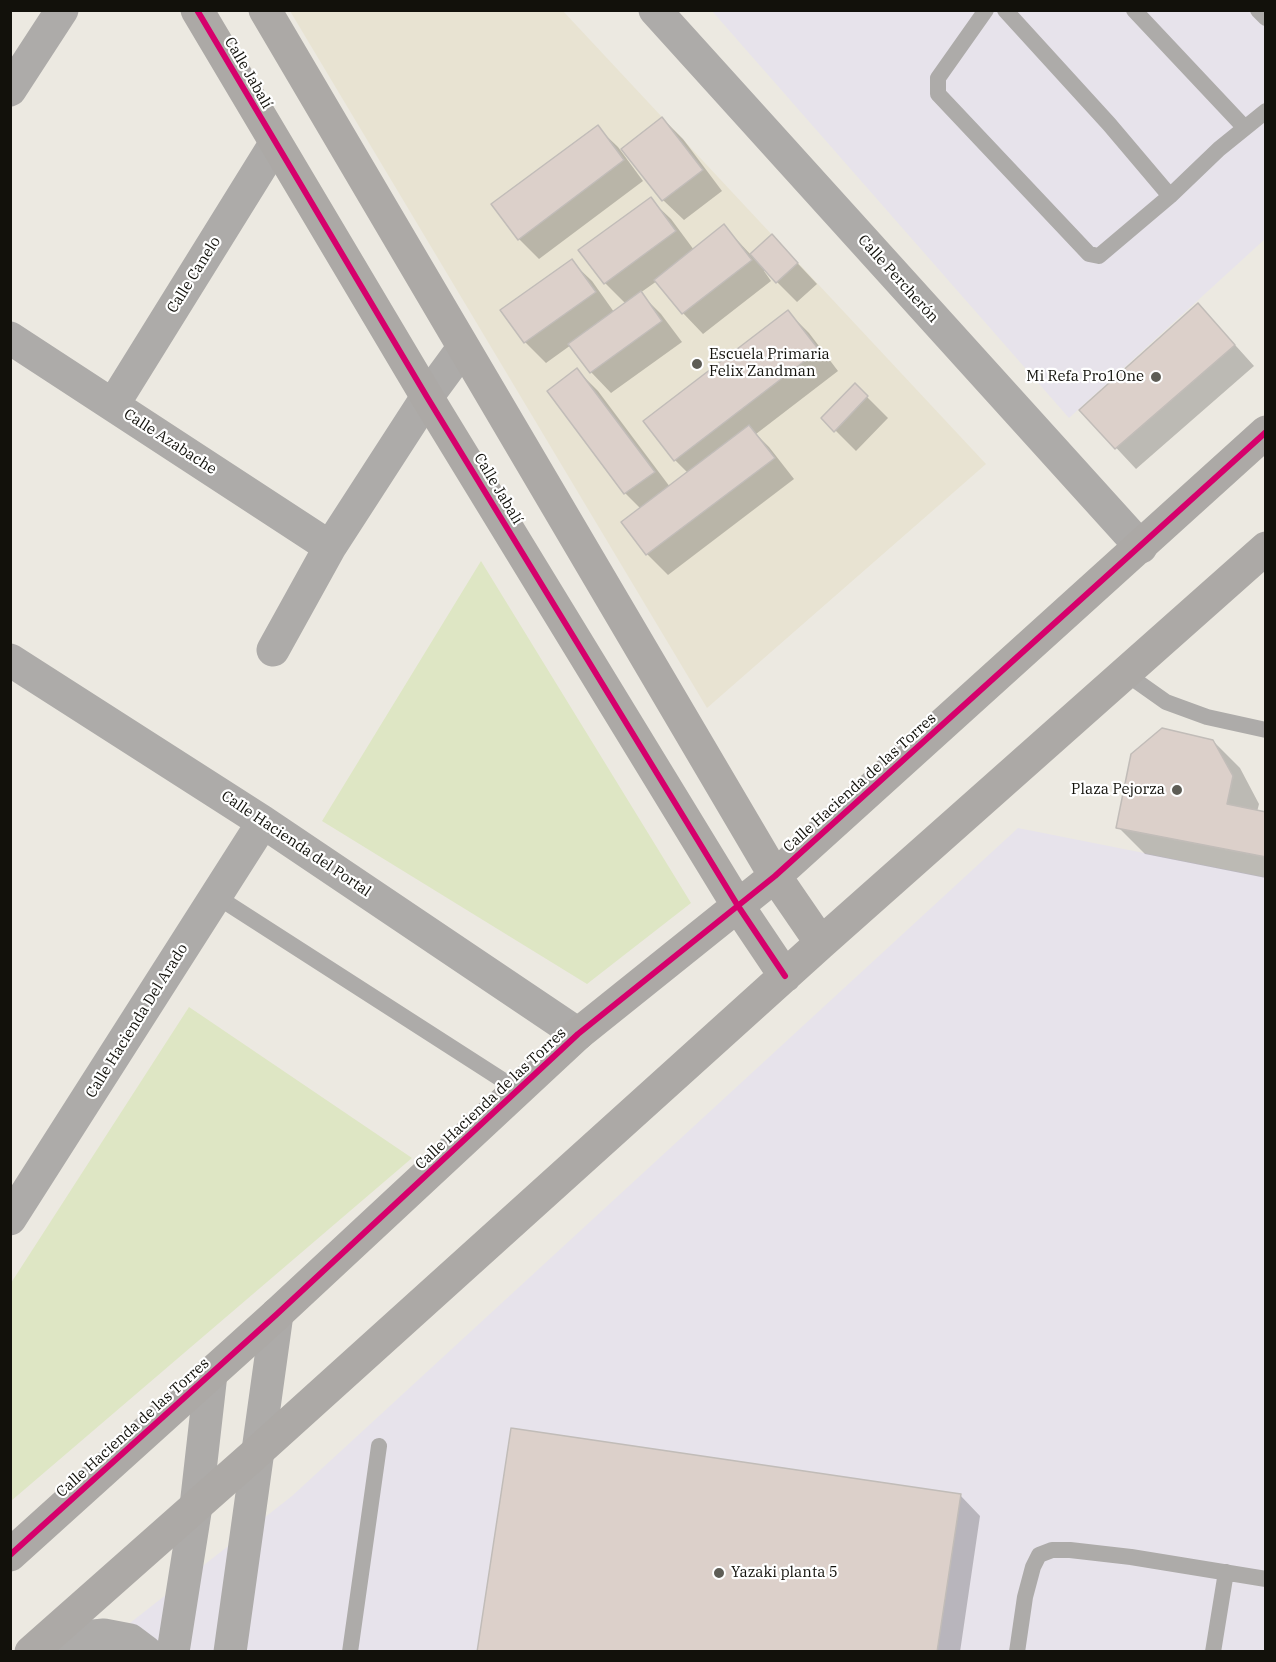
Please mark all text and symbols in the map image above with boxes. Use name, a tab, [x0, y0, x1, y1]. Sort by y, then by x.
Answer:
street label: Calle Jabalí	[220, 34, 276, 112]
street label: Calle Percherón	[854, 231, 942, 327]
street label: Calle Canelo	[163, 233, 225, 317]
place label: Escuela Primaria Felix Zandman	[709, 346, 830, 381]
marker: Escuela Primaria Felix Zandman	[690, 357, 704, 371]
place label: Mi Refa Pro1One	[1026, 368, 1144, 386]
marker: Mi Refa Pro1One	[1149, 370, 1163, 384]
street label: Calle Azabache	[120, 405, 220, 479]
street label: Calle Jabalí	[470, 450, 526, 528]
street label: Calle Hacienda de las Torres	[780, 710, 940, 856]
place label: Plaza Pejorza	[1071, 781, 1165, 799]
marker: Plaza Pejorza	[1170, 783, 1184, 797]
street label: Calle Hacienda del Portal	[218, 787, 374, 901]
street label: Calle Hacienda Del Arado	[82, 941, 192, 1101]
street label: Calle Hacienda de las Torres	[412, 1024, 570, 1174]
street label: Calle Hacienda de las Torres	[53, 1355, 213, 1501]
place label: Yazaki planta 5	[731, 1564, 838, 1582]
marker: Yazaki planta 5	[712, 1566, 726, 1580]

